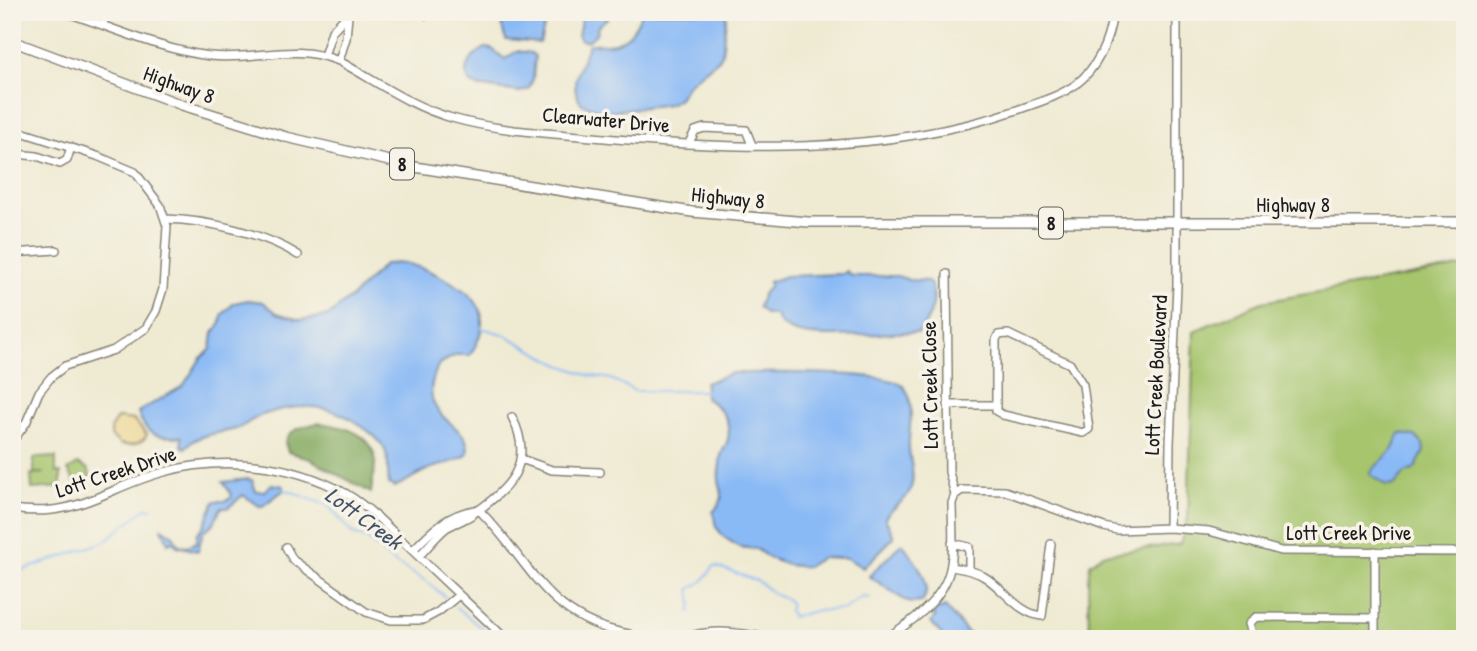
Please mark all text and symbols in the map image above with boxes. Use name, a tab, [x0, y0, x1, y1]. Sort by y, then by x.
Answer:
street label: Highway 8	[140, 58, 219, 111]
street label: Clearwater Drive	[541, 99, 671, 140]
road number: 8	[390, 148, 414, 180]
street label: Highway 8	[690, 179, 766, 216]
street label: Highway 8	[1256, 190, 1330, 219]
road number: 8	[1039, 208, 1063, 238]
street label: Lott Creek Boulevard	[1137, 294, 1174, 456]
street label: Lott Creek Close	[914, 321, 945, 449]
street label: Lott Creek Drive	[52, 438, 180, 505]
water label: Lott Creek	[319, 479, 411, 558]
street label: Lott Creek Drive	[1287, 518, 1411, 547]

